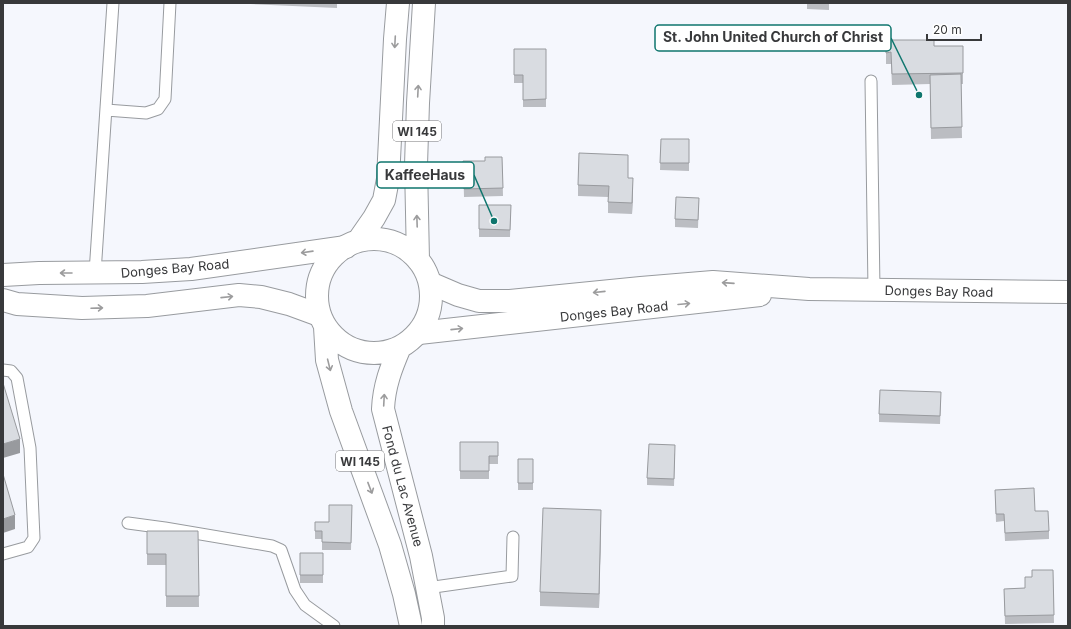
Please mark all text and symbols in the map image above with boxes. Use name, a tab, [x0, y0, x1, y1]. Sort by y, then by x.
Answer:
scale bar	[927, 16, 981, 42]
text: 20 m	[933, 22, 962, 37]
callout: St. John United Church of Christ	[655, 25, 891, 51]
text: St. John United Church of Christ	[663, 28, 883, 45]
one-way arrow	[391, 35, 398, 48]
one-way arrow	[415, 85, 422, 98]
road number: WI 145	[393, 121, 441, 141]
callout: KaffeeHaus	[377, 162, 474, 188]
text: KaffeeHaus	[385, 166, 465, 183]
one-way arrow	[413, 215, 421, 228]
one-way arrow	[301, 248, 314, 256]
street label: Donges Bay Road	[120, 255, 230, 281]
one-way arrow	[60, 269, 73, 277]
one-way arrow	[722, 280, 735, 287]
street label: Donges Bay Road	[884, 282, 994, 300]
one-way arrow	[593, 288, 606, 296]
one-way arrow	[220, 293, 233, 300]
street label: Donges Bay Road	[559, 297, 669, 325]
one-way arrow	[677, 300, 690, 307]
one-way arrow	[90, 304, 103, 311]
one-way arrow	[450, 325, 463, 332]
one-way arrow	[325, 359, 333, 372]
one-way arrow	[380, 394, 387, 407]
street label: Fond du Lac Avenue	[379, 424, 427, 548]
road number: WI 145	[336, 451, 384, 471]
one-way arrow	[367, 482, 375, 494]

